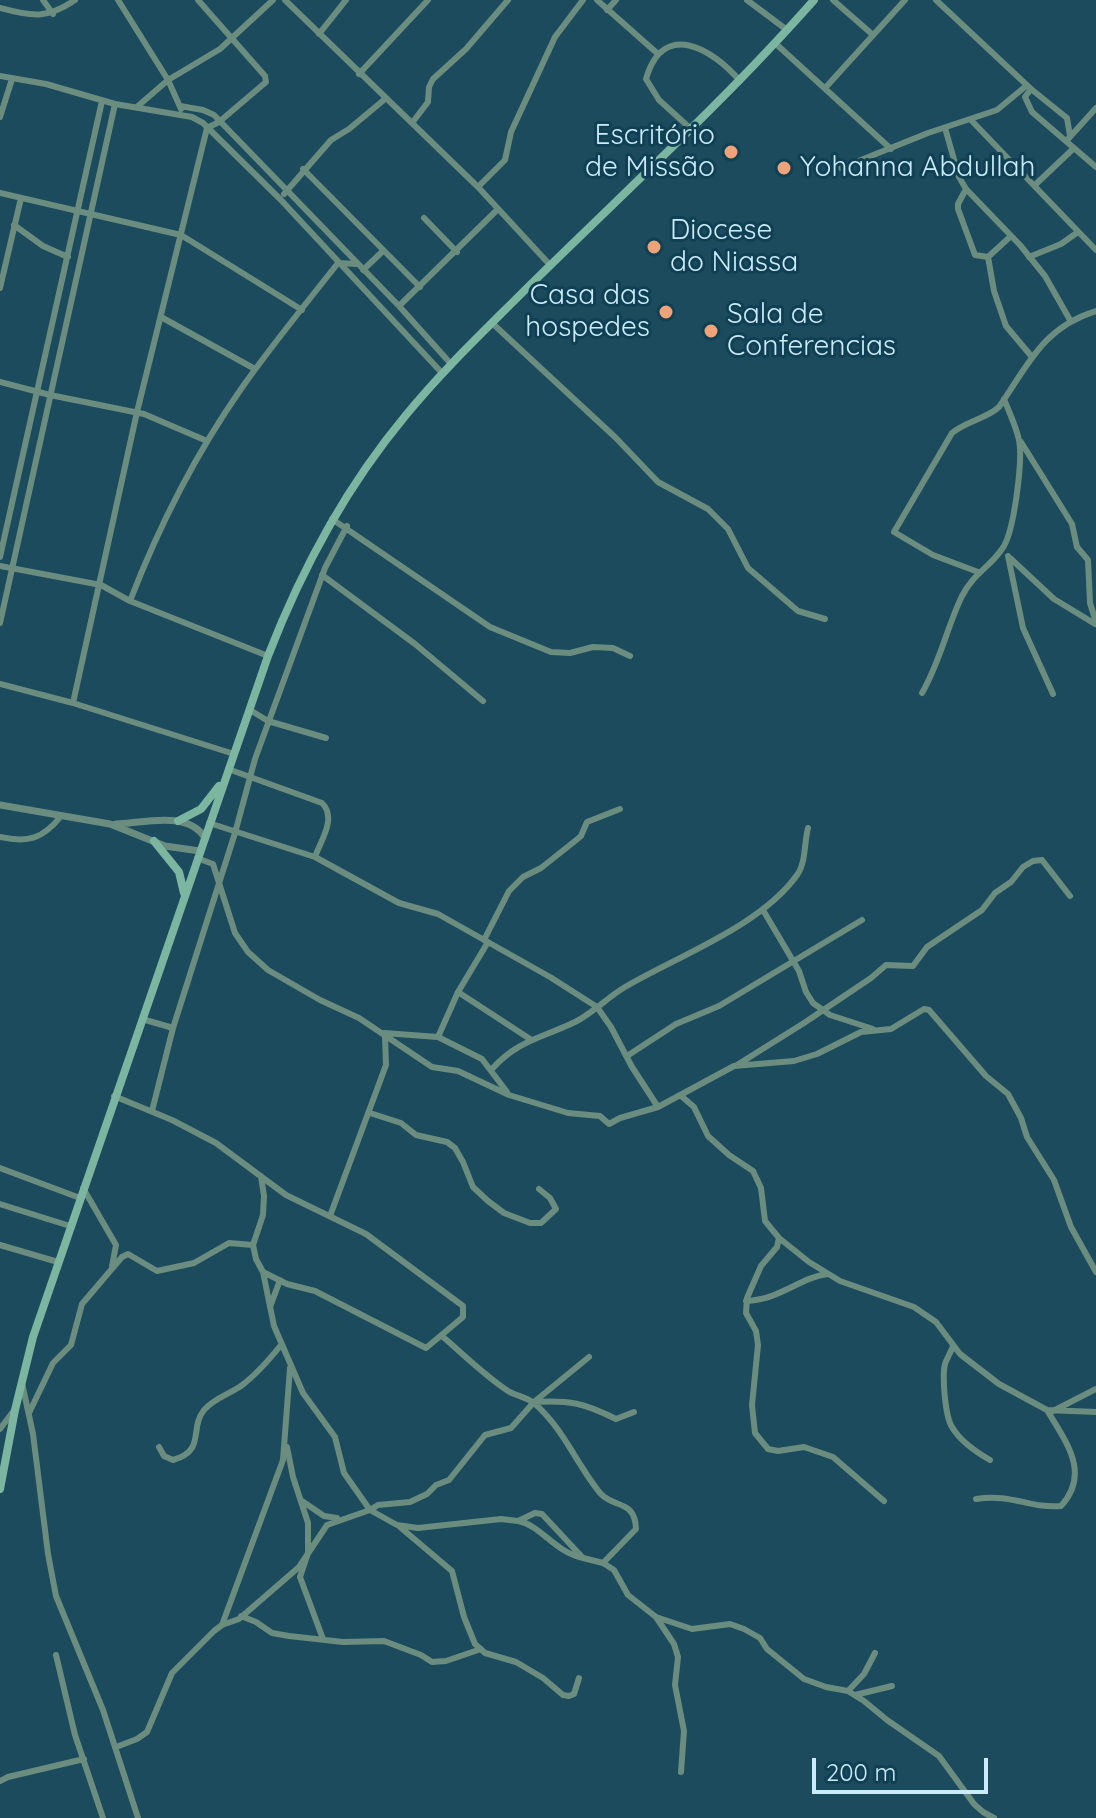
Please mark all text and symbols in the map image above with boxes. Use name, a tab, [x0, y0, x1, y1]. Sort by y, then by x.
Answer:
place label: Escritório de Missão	[585, 119, 715, 185]
marker: Escritório de Missão	[722, 143, 740, 161]
place label: Yohanna Abdullah	[800, 151, 1035, 185]
marker: Yohanna Abdullah	[775, 159, 793, 177]
place label: Diocese do Niassa	[670, 214, 798, 280]
marker: Diocese do Niassa	[645, 238, 663, 256]
place label: Casa das hospedes	[525, 279, 650, 345]
place label: Sala de Conferencias	[727, 298, 896, 364]
marker: Casa das hospedes	[657, 303, 675, 321]
marker: Sala de Conferencias	[702, 322, 720, 340]
scale bar	[816, 1742, 992, 1792]
text: 200 m	[826, 1757, 896, 1787]

